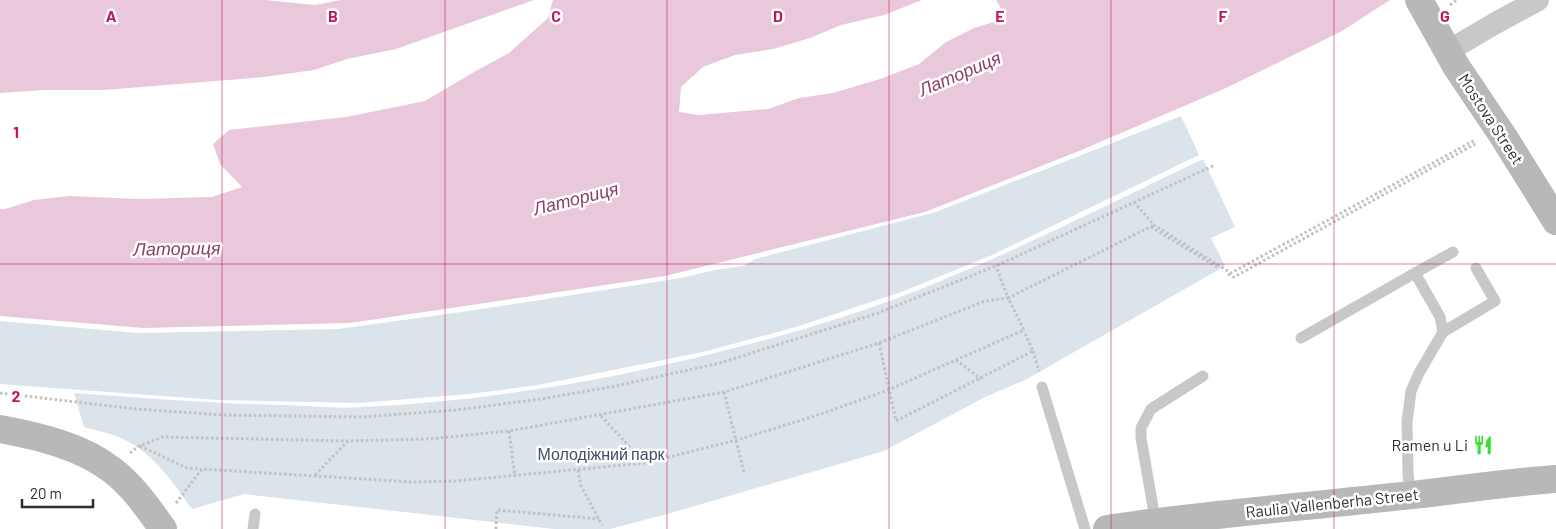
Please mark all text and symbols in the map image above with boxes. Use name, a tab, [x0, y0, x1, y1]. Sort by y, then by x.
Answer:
text: A	[106, 6, 117, 25]
text: B	[328, 6, 338, 25]
text: C	[551, 6, 561, 25]
text: D	[773, 6, 783, 25]
text: E	[995, 6, 1005, 25]
text: F	[1219, 6, 1228, 25]
text: G	[1440, 6, 1450, 25]
water label: Латориця	[914, 46, 1004, 101]
street label: Mostova Street	[1455, 70, 1528, 168]
text: 1	[13, 122, 19, 141]
water label: Латориця	[530, 177, 621, 219]
water label: Латориця	[132, 236, 221, 260]
text: 2	[12, 386, 21, 405]
restaurant icon: Ramen u Li	[1472, 434, 1494, 456]
place label: Ramen u Li	[1392, 435, 1468, 454]
park label: Молодіжний парк	[537, 444, 666, 463]
scale bar	[22, 476, 94, 508]
text: 20 m	[30, 484, 62, 502]
street label: Raulia Vallenberha Street	[1245, 484, 1419, 521]

